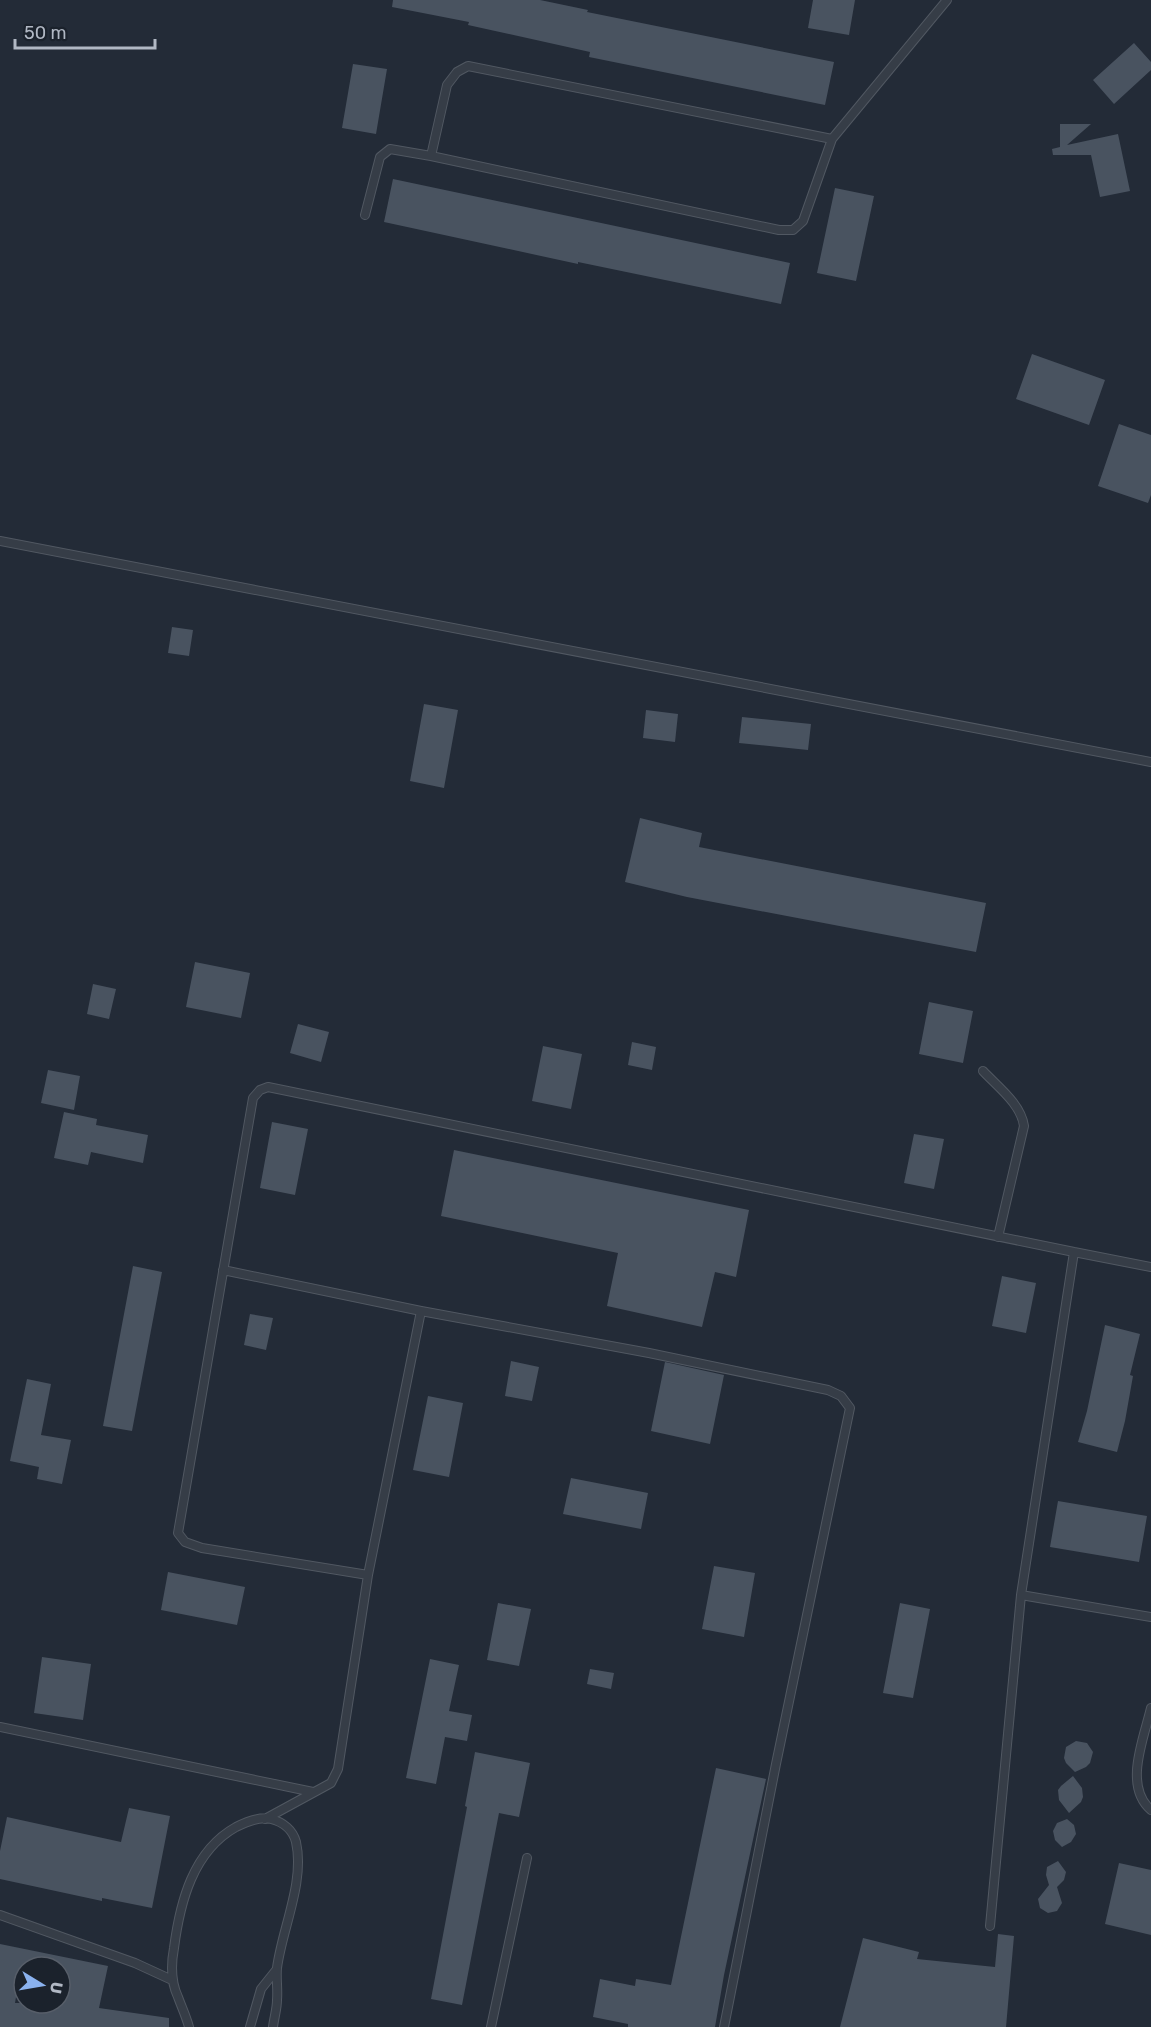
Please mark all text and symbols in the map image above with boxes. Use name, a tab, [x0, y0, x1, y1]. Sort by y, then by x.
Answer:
scale bar	[15, 12, 154, 50]
text: 50 m	[24, 22, 67, 44]
north arrow	[12, 1955, 72, 2015]
text: U	[46, 1980, 67, 1995]

